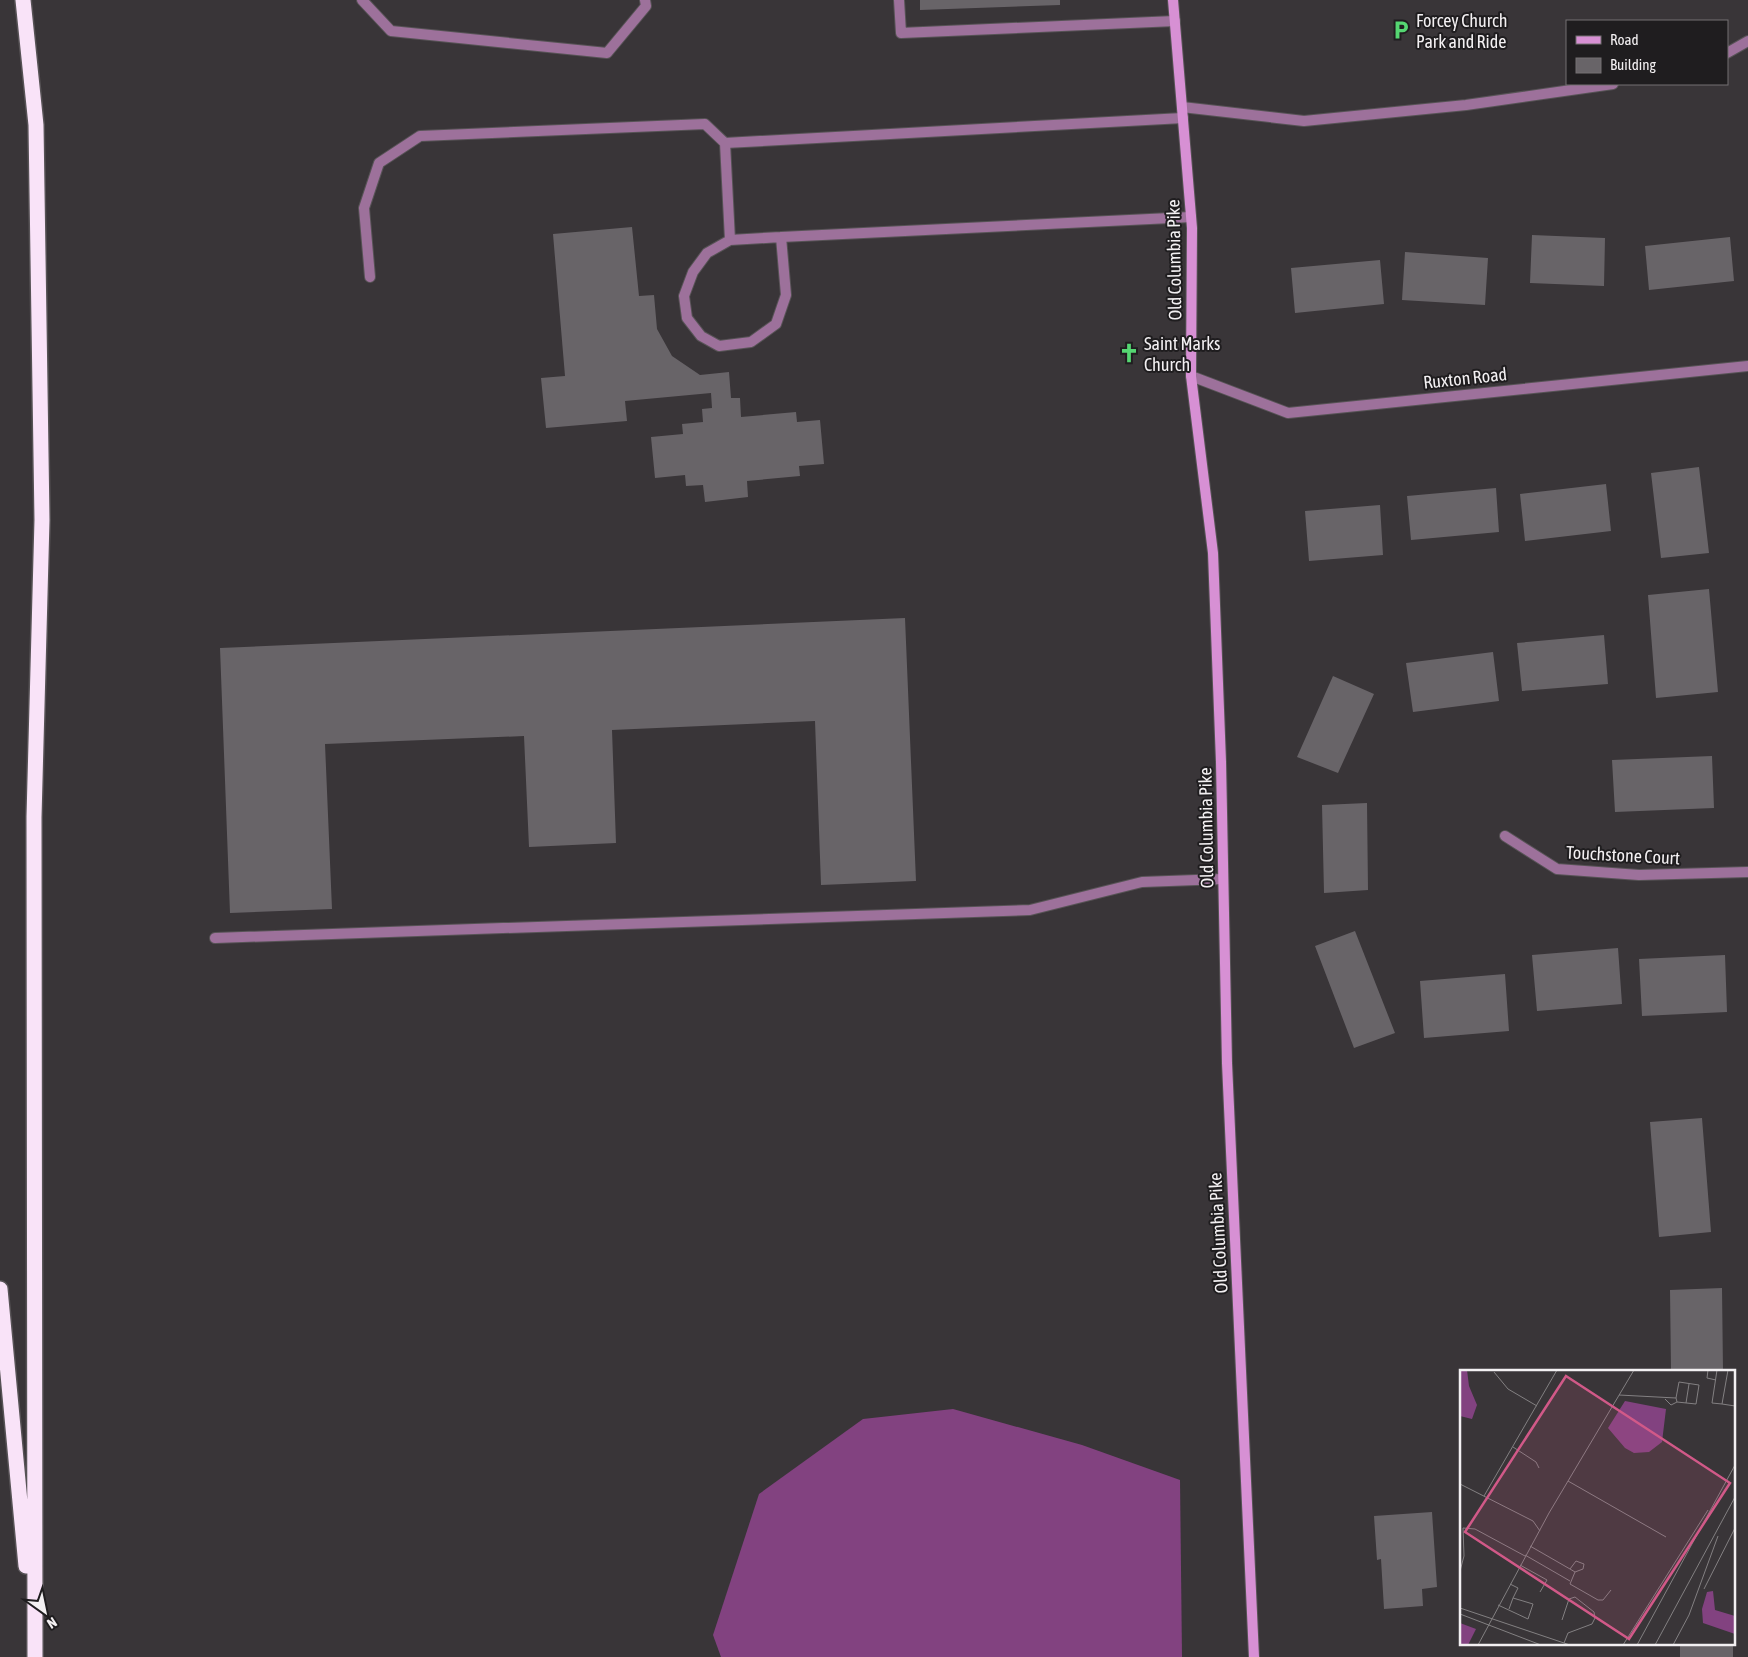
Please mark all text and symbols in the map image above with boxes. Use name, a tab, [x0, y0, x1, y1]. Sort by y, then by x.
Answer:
place label: Forcey Church Park and Ride	[1416, 10, 1507, 52]
parking icon: Forcey Church Park and Ride	[1390, 19, 1412, 41]
legend	[1566, 20, 1728, 85]
text: Road	[1610, 31, 1639, 48]
text: Building	[1610, 56, 1656, 73]
street label: Old Columbia Pike	[1162, 199, 1186, 321]
place label: Saint Marks Church	[1144, 333, 1220, 375]
church icon: Saint Marks Church	[1118, 342, 1140, 364]
street label: Ruxton Road	[1422, 363, 1508, 393]
street label: Old Columbia Pike	[1194, 767, 1218, 889]
street label: Touchstone Court	[1565, 842, 1681, 868]
street label: Old Columbia Pike	[1204, 1172, 1232, 1294]
inset map	[1460, 1370, 1736, 1644]
north arrow	[20, 1587, 70, 1637]
text: N	[44, 1614, 60, 1632]

